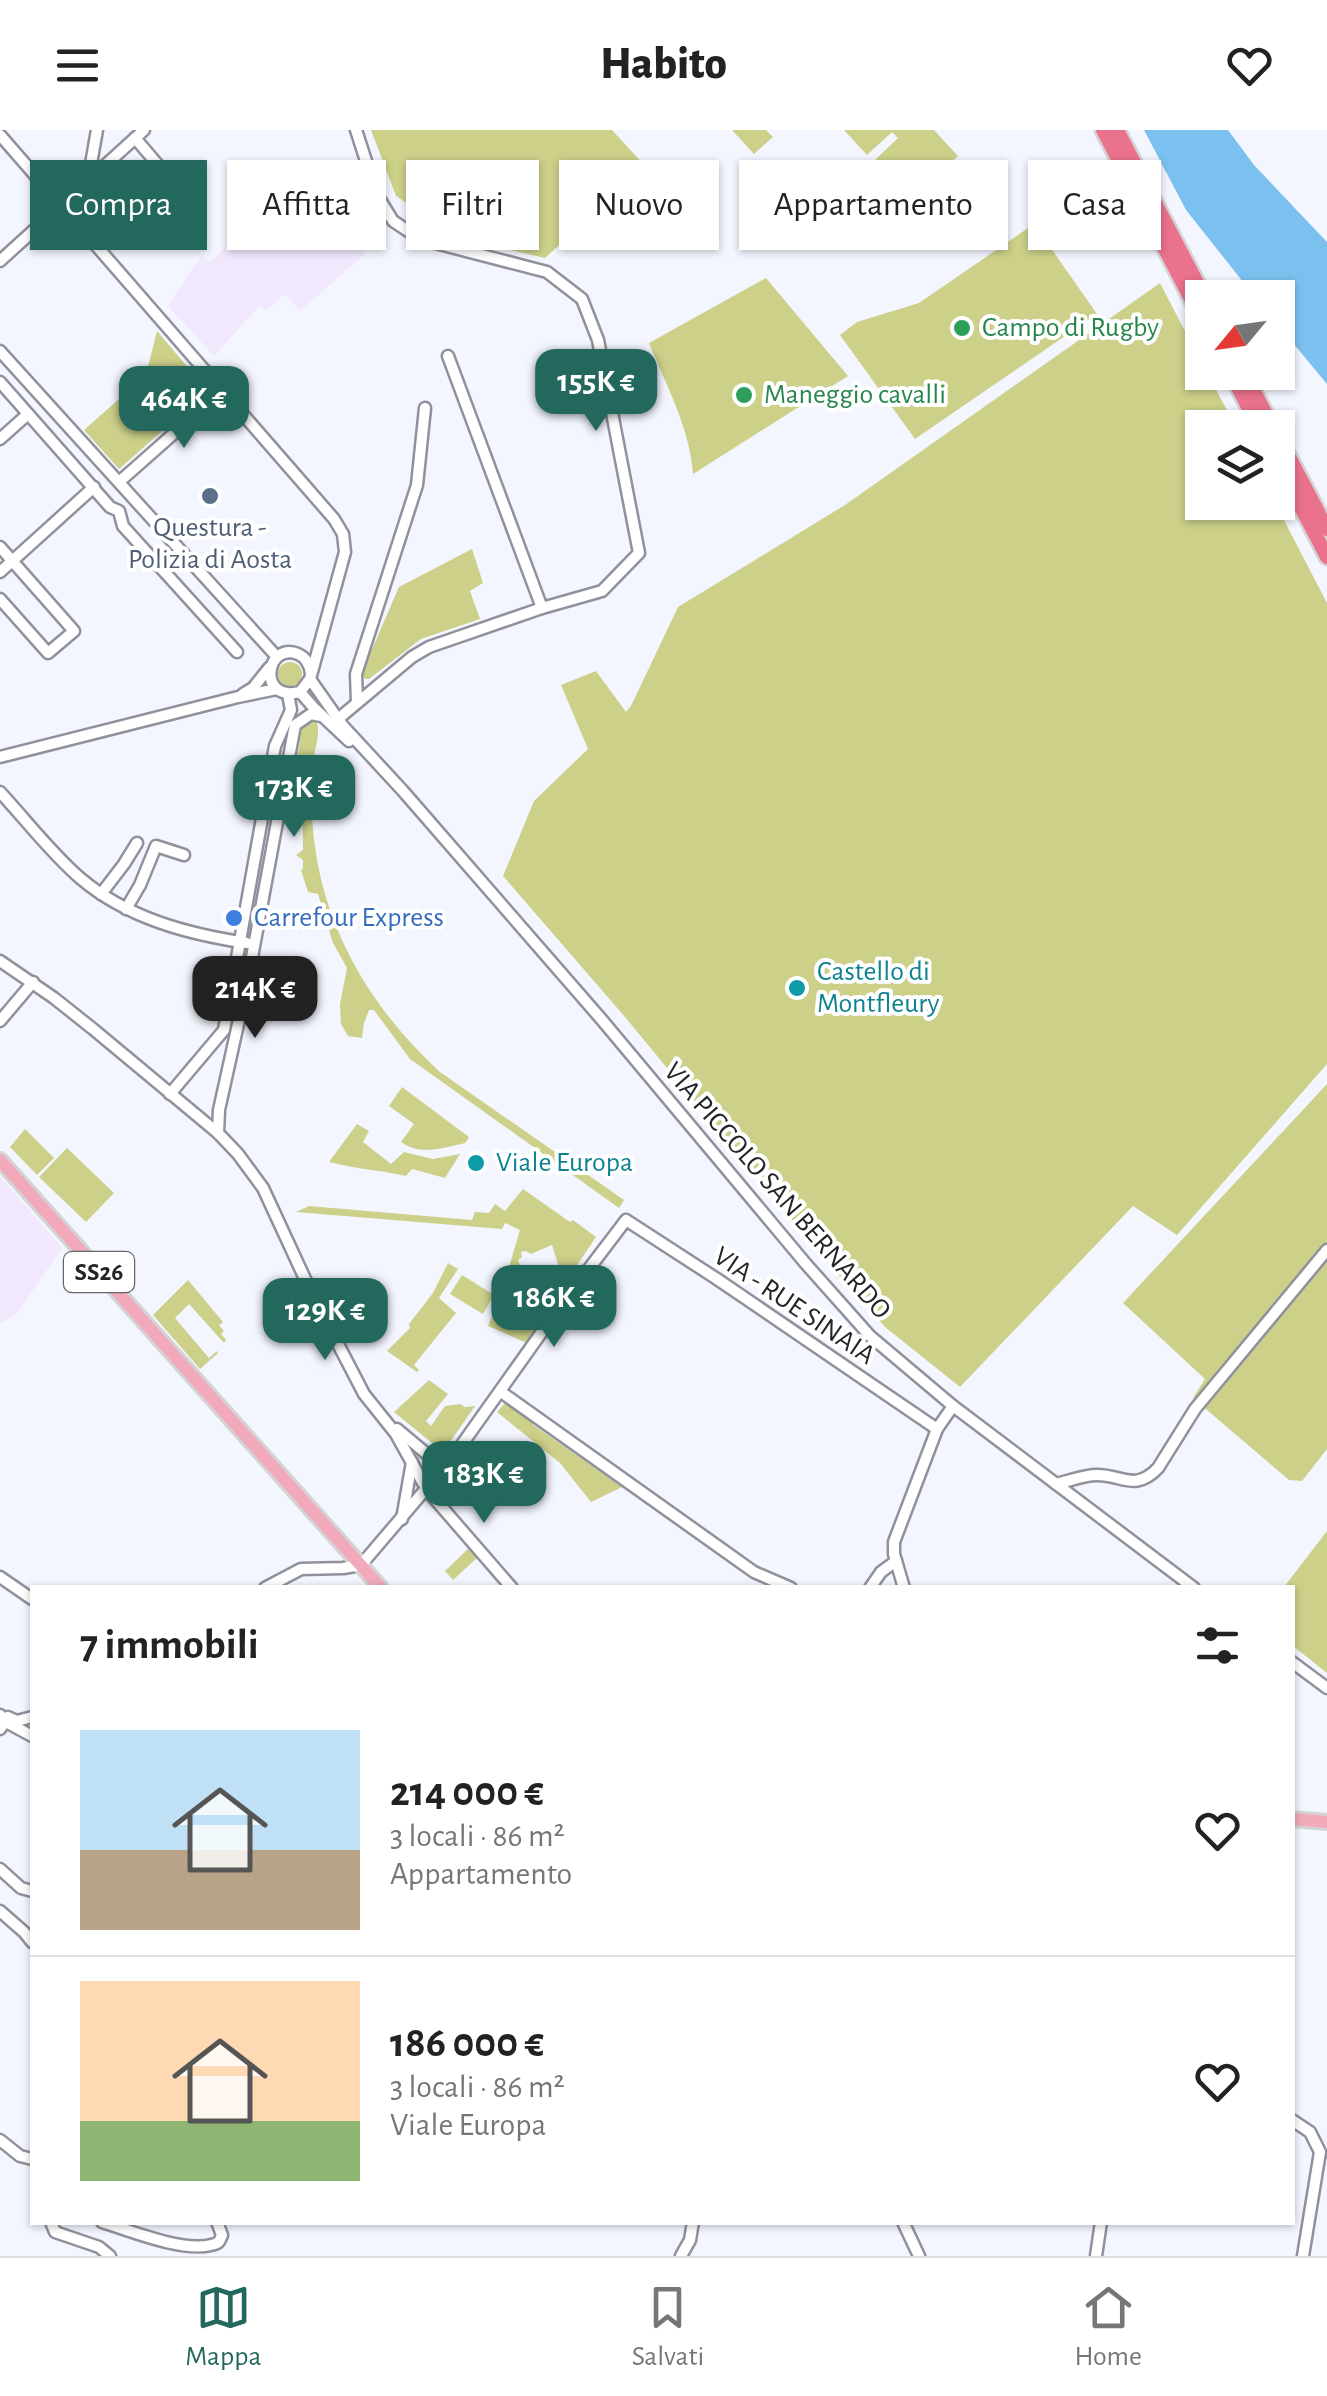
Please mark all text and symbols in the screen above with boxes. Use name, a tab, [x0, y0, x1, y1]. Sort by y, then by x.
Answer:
icon: menu	[50, 38, 105, 93]
icon: heart	[1222, 38, 1277, 93]
text: Habito	[600, 42, 727, 87]
chip: Compra	[30, 160, 207, 250]
chip: Affitta	[227, 160, 386, 250]
chip: Filtri	[406, 160, 539, 250]
chip: Nuovo	[559, 160, 719, 250]
chip: Appartamento	[739, 160, 1008, 250]
chip: Casa	[1028, 160, 1161, 250]
north arrow	[1185, 280, 1295, 390]
map controls	[1185, 280, 1295, 520]
place label: Campo di Rugby	[982, 314, 1159, 342]
marker: Campo di Rugby	[951, 317, 973, 339]
pin: 155K €	[515, 349, 677, 434]
text: 155K €	[557, 365, 635, 397]
pin: 464K €	[103, 366, 265, 451]
place label: Maneggio cavalli	[764, 381, 946, 409]
text: 464K €	[141, 382, 227, 414]
marker: Maneggio cavalli	[733, 384, 755, 406]
button: layers	[1185, 410, 1295, 520]
marker: Questura - Polizia di Aosta	[199, 485, 221, 507]
place label: Questura - Polizia di Aosta	[128, 514, 292, 574]
pin: 173K €	[213, 755, 375, 840]
text: 173K €	[255, 771, 333, 803]
place label: Carrefour Express	[254, 904, 444, 932]
marker: Carrefour Express	[223, 907, 245, 929]
pin: 214K €	[174, 956, 336, 1041]
place label: Castello di Montfleury	[817, 958, 940, 1018]
text: 214K €	[214, 972, 296, 1004]
marker: Castello di Montfleury	[786, 977, 808, 999]
street label: VIA PICCOLO SAN BERNARDO	[658, 1057, 896, 1325]
place label: Viale Europa	[496, 1149, 633, 1177]
marker: Viale Europa	[465, 1152, 487, 1174]
street label: VIA - RUE SINAIA	[708, 1242, 880, 1370]
road number: SS26	[64, 1252, 134, 1292]
pin: 186K €	[473, 1265, 635, 1350]
pin: 129K €	[244, 1278, 406, 1363]
text: 186K €	[513, 1281, 595, 1313]
text: 129K €	[285, 1294, 365, 1326]
pin: 183K €	[403, 1441, 565, 1526]
text: 183K €	[444, 1457, 524, 1489]
icon: filters	[1190, 1618, 1245, 1673]
text: 7 immobili	[80, 1624, 259, 1666]
icon: home	[160, 1770, 280, 1890]
text: 214 000 €	[390, 1771, 544, 1813]
icon: heart	[1190, 1803, 1245, 1858]
text: 3 locali · 86 m²	[390, 1820, 565, 1852]
text: Appartamento	[390, 1858, 572, 1890]
icon: home	[160, 2021, 280, 2141]
text: 186 000 €	[390, 2022, 544, 2064]
icon: heart	[1190, 2054, 1245, 2109]
text: 3 locali · 86 m²	[390, 2071, 565, 2103]
text: Viale Europa	[390, 2109, 546, 2141]
tab: Mappa	[185, 2280, 261, 2374]
tab: Salvati	[632, 2280, 704, 2374]
tab: Home	[1074, 2280, 1142, 2374]

